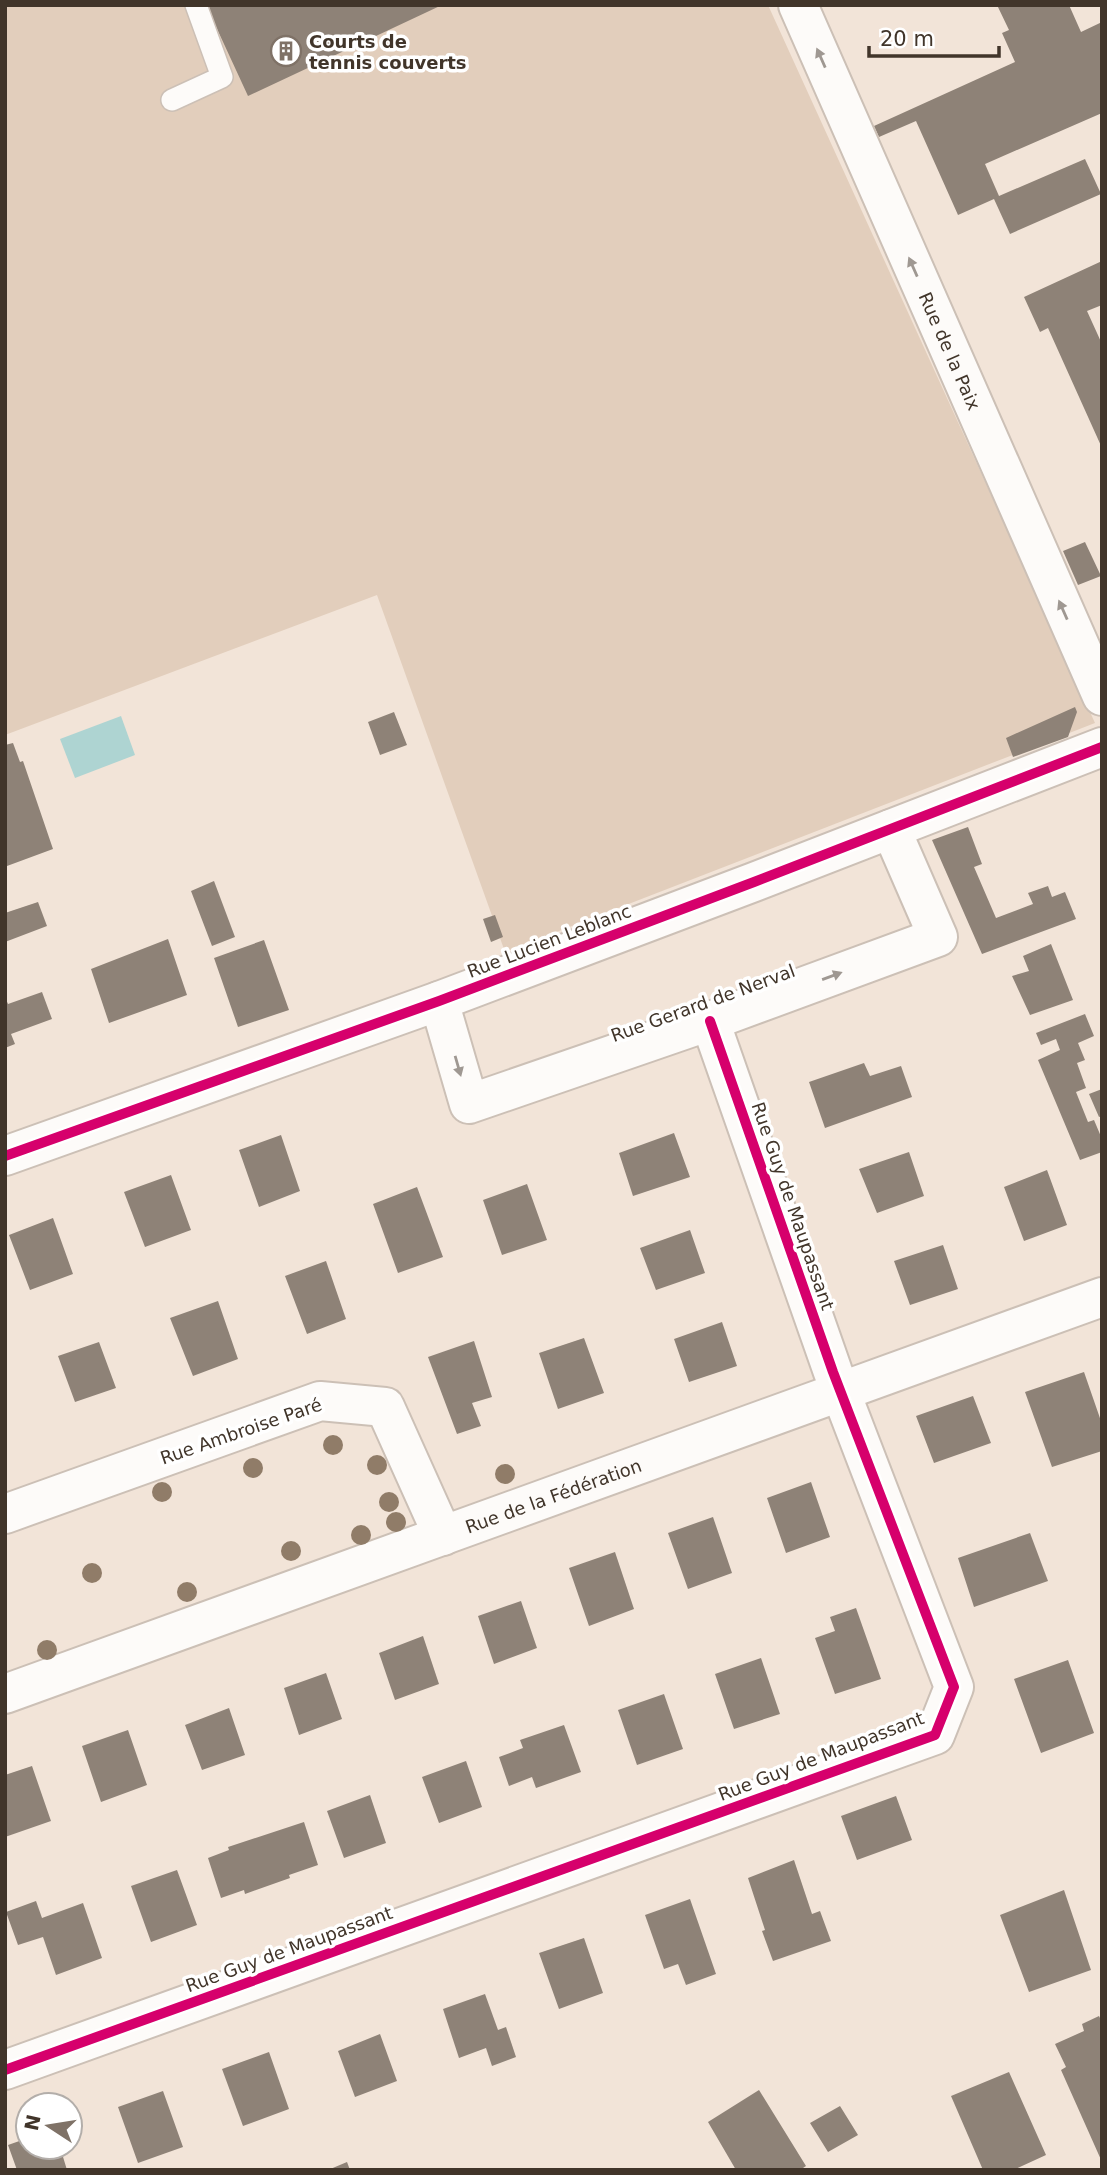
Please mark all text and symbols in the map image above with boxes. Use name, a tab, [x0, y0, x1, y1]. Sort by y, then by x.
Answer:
scale bar	[869, 14, 998, 58]
text: 20 m	[880, 27, 934, 51]
place label: Courts de tennis couverts	[309, 31, 467, 73]
building icon: Courts de tennis couverts	[269, 34, 303, 68]
one-way arrow	[815, 48, 826, 69]
one-way arrow	[907, 256, 918, 277]
street label: Rue de la Paix	[915, 289, 985, 414]
one-way arrow	[1057, 599, 1068, 620]
street label: Rue Lucien Leblanc	[464, 900, 634, 982]
street label: Rue Gerard de Nerval	[608, 960, 798, 1046]
one-way arrow	[821, 970, 842, 981]
one-way arrow	[454, 1056, 464, 1077]
street label: Rue Guy de Maupassant	[747, 1099, 839, 1313]
street label: Rue Ambroise Paré	[157, 1393, 325, 1469]
street label: Rue de la Fédération	[462, 1454, 644, 1537]
street label: Rue Guy de Maupassant	[715, 1707, 927, 1805]
street label: Rue Guy de Maupassant	[183, 1902, 395, 1996]
north arrow	[14, 2091, 84, 2161]
text: N	[20, 2112, 45, 2133]

